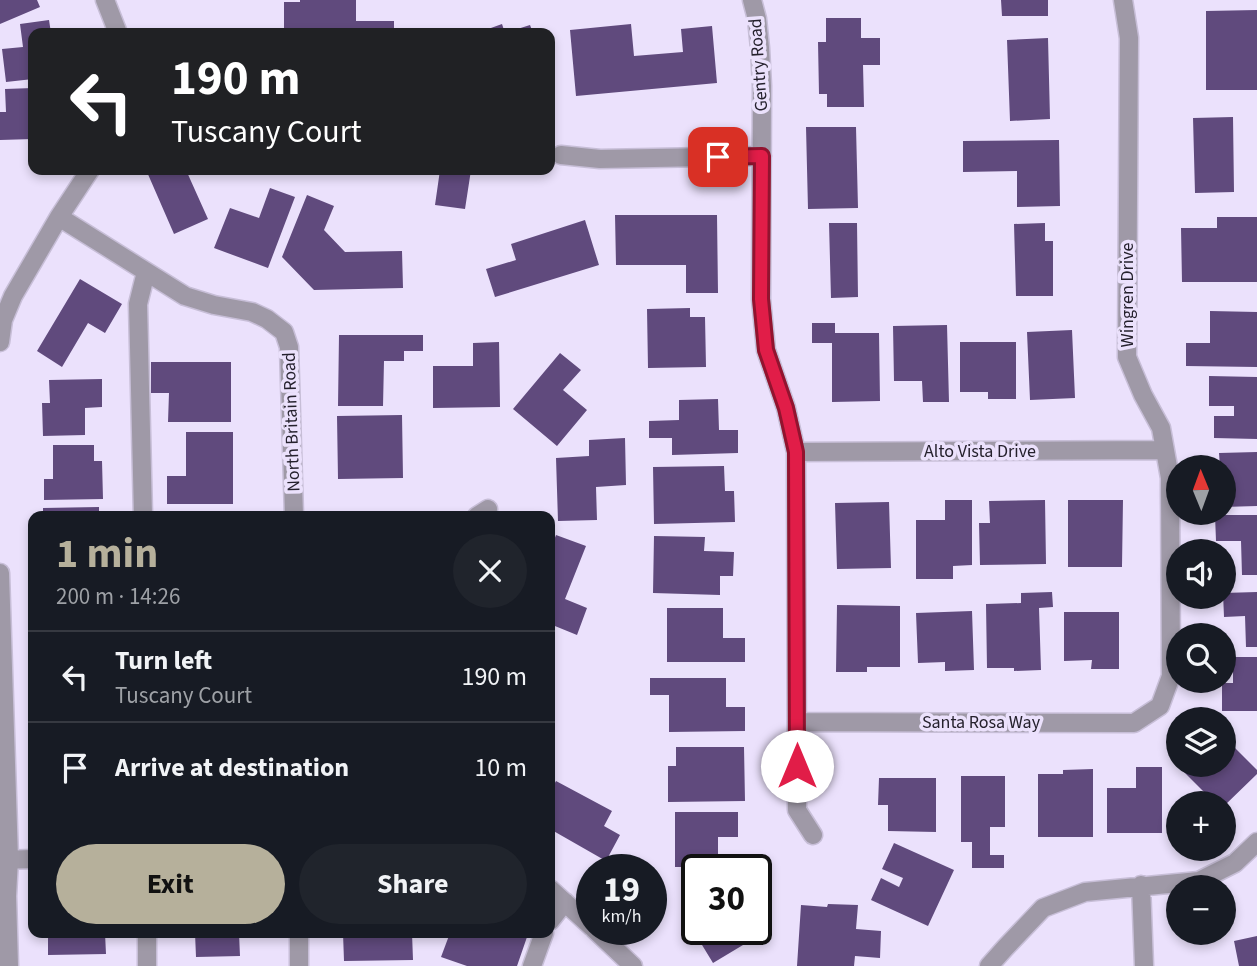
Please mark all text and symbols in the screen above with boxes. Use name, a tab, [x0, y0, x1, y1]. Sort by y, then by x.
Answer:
street label: Gentry Road	[743, 18, 774, 112]
text: 190 m	[171, 44, 300, 114]
icon: left	[56, 56, 147, 147]
text: Tuscany Court	[171, 109, 362, 155]
pin	[688, 127, 748, 187]
icon: arrive	[699, 138, 737, 176]
street label: Wingren Drive	[1115, 242, 1140, 347]
street label: North Britain Road	[277, 352, 306, 492]
street label: Alto Vista Drive	[924, 439, 1036, 464]
north arrow	[1166, 455, 1236, 525]
map controls	[1166, 455, 1236, 945]
text: 1 min	[56, 524, 158, 584]
button: close	[453, 534, 527, 608]
button: sound	[1166, 539, 1236, 609]
text: 200 m · 14:26	[56, 580, 180, 613]
button: search	[1166, 623, 1236, 693]
text: Turn left	[115, 642, 212, 679]
icon: left	[56, 658, 94, 696]
text: 190 m	[461, 658, 527, 695]
text: Tuscany Court	[115, 679, 252, 712]
button: layers	[1166, 707, 1236, 777]
street label: Santa Rosa Way	[922, 710, 1041, 735]
position arrow	[760, 729, 834, 803]
icon: arrive	[56, 749, 94, 787]
text: Arrive at destination	[115, 749, 349, 786]
text: 10 m	[474, 749, 527, 786]
button: +	[1166, 791, 1236, 861]
button: Exit	[56, 844, 285, 924]
button: Share	[299, 844, 527, 924]
speed limit sign: 30	[681, 854, 772, 945]
text: 19	[603, 865, 640, 915]
button: −	[1166, 875, 1236, 945]
text: km/h	[602, 904, 641, 929]

